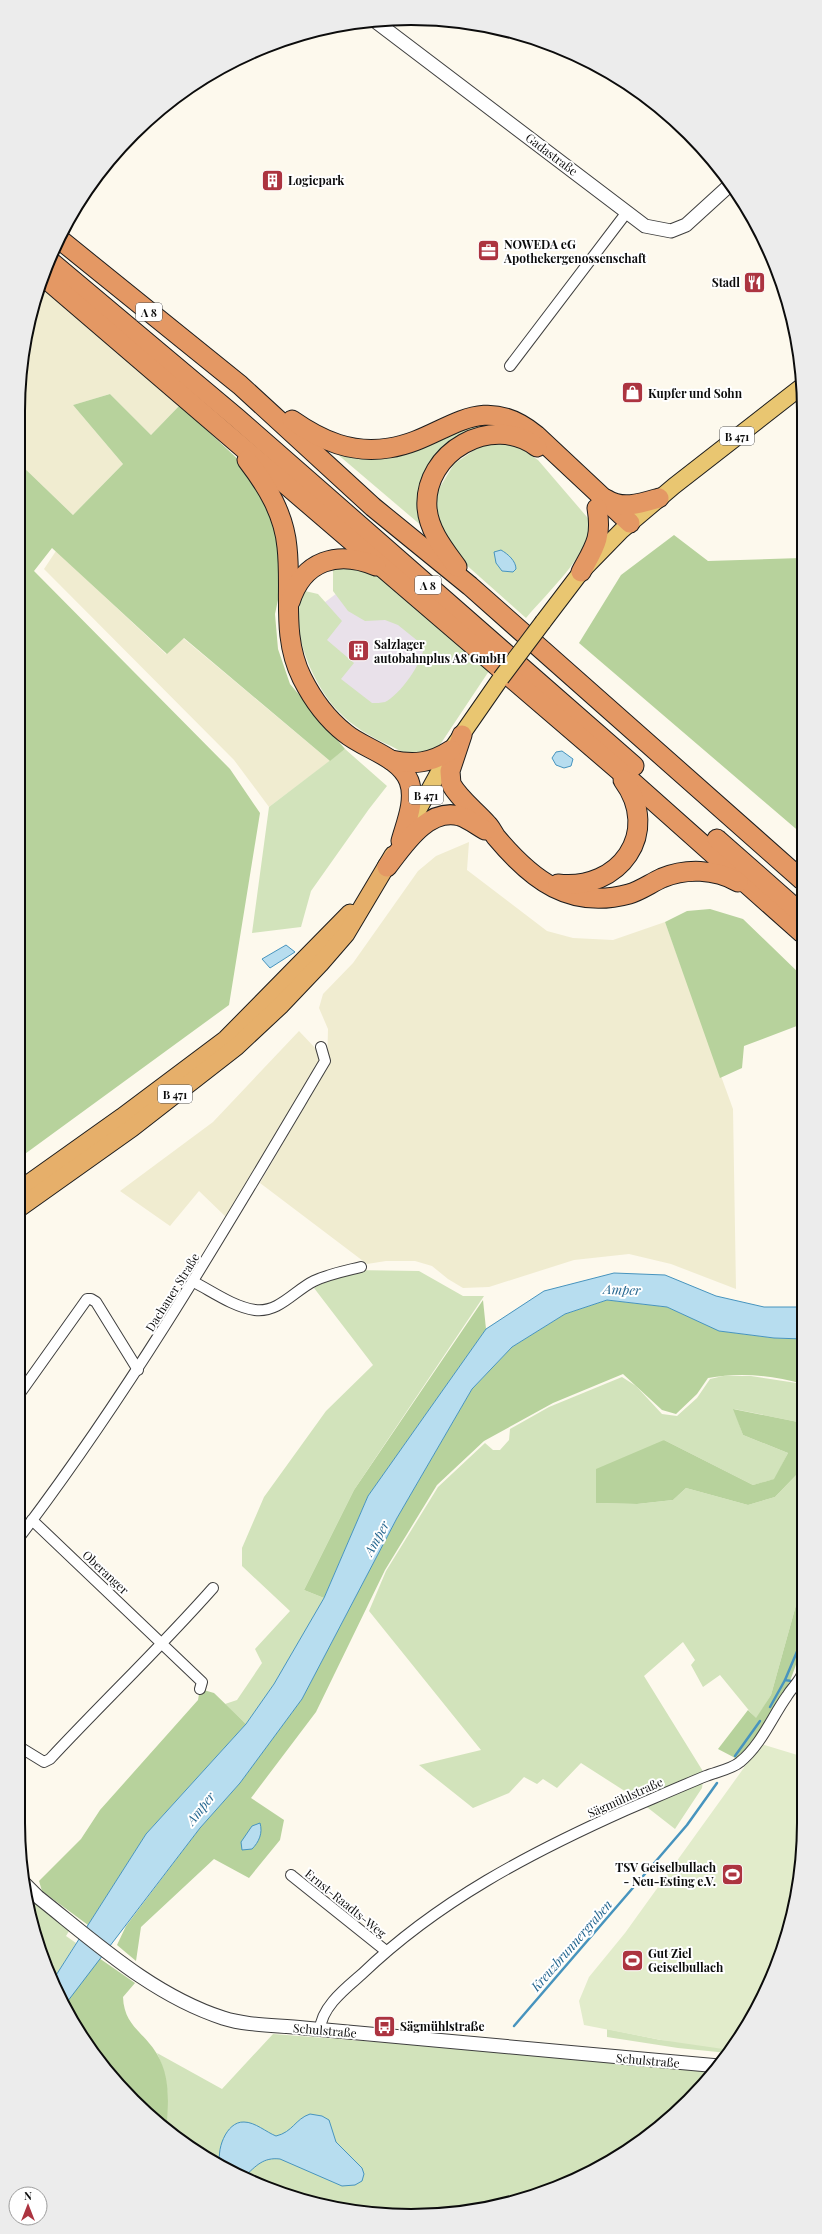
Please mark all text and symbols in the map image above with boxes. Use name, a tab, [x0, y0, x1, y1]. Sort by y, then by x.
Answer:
street label: Gadastraße	[523, 129, 581, 179]
building icon: Logicpark	[260, 167, 286, 193]
place label: Logicpark	[288, 172, 345, 188]
place label: NOWEDA eG Apothekergenossenschaft	[503, 236, 647, 266]
office icon: NOWEDA eG Apothekergenossenschaft	[475, 238, 501, 264]
restaurant icon: Stadl	[742, 269, 768, 295]
place label: Stadl	[712, 274, 740, 290]
road number: A 8	[136, 303, 162, 321]
shop icon: Kupfer und Sohn	[619, 380, 645, 406]
place label: Kupfer und Sohn	[648, 385, 743, 401]
road number: B 471	[720, 427, 754, 445]
road number: A 8	[415, 576, 441, 594]
place label: Salzlager autobahnplus A8 GmbH	[374, 636, 506, 666]
building icon: Salzlager autobahnplus A8 GmbH	[346, 638, 372, 664]
road number: B 471	[409, 786, 443, 804]
road number: B 471	[158, 1085, 192, 1103]
street label: Dachauer Straße	[141, 1250, 203, 1334]
water label: Amper	[601, 1280, 641, 1298]
water label: Amper	[359, 1517, 393, 1560]
street label: Oberanger	[79, 1546, 133, 1598]
street label: Sägmühlstraße	[585, 1773, 665, 1821]
water label: Amper	[181, 1788, 218, 1829]
place label: TSV Geiselbullach - Neu-Esting e.V.	[615, 1859, 717, 1889]
sports icon: TSV Geiselbullach - Neu-Esting e.V.	[719, 1861, 745, 1887]
street label: Ernst-Raadts-Weg	[302, 1865, 390, 1941]
water label: Kreuzbrunnergraben	[526, 1896, 615, 1995]
place label: Gut Ziel Geiselbullach	[648, 1945, 724, 1975]
sports icon: Gut Ziel Geiselbullach	[620, 1947, 646, 1973]
bus stop icon: Sägmühlstraße	[371, 2013, 397, 2039]
place label: Sägmühlstraße	[400, 2018, 485, 2034]
street label: Schulstraße	[293, 2019, 357, 2041]
street label: Schulstraße	[616, 2049, 680, 2071]
north arrow	[8, 2186, 48, 2226]
text: N	[24, 2188, 32, 2203]

